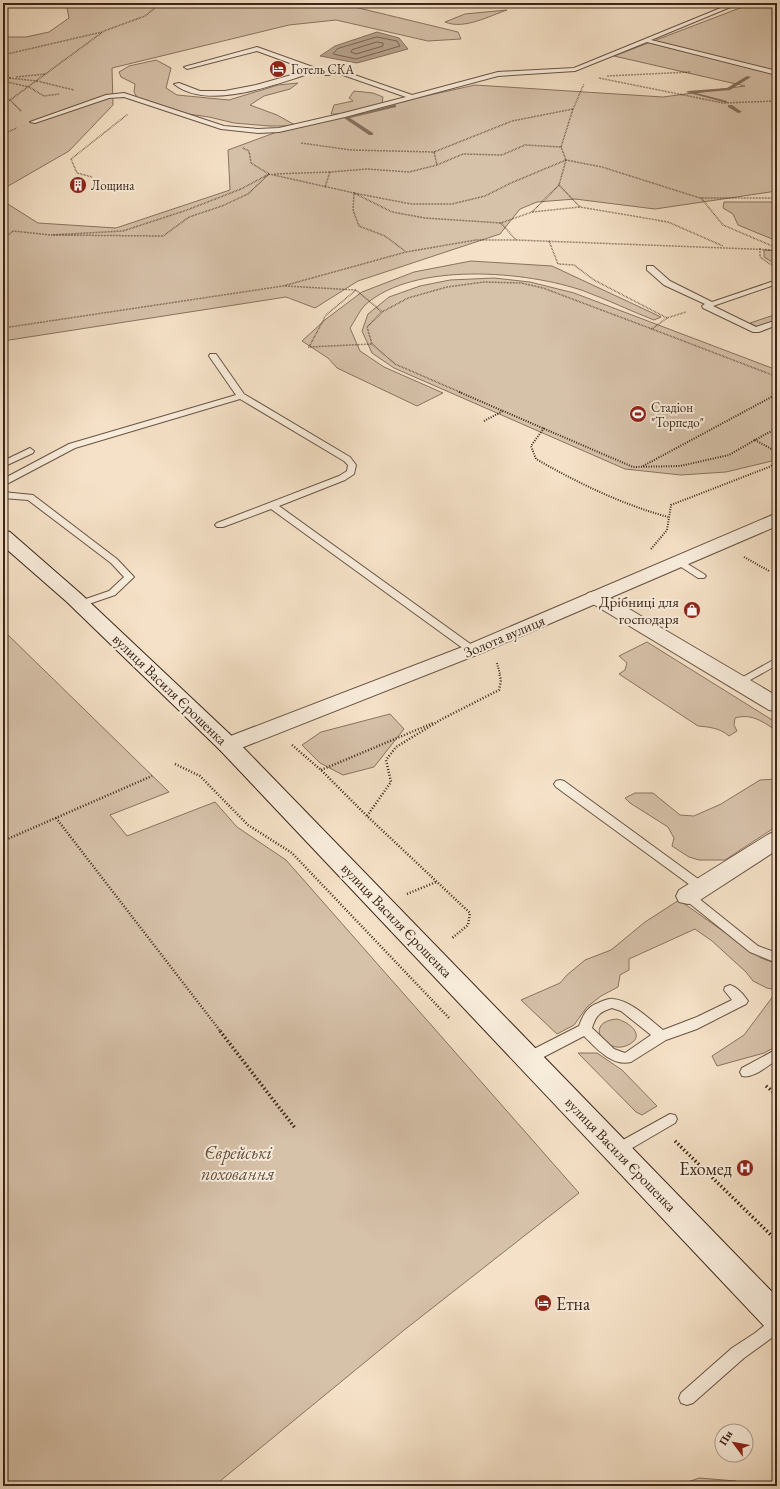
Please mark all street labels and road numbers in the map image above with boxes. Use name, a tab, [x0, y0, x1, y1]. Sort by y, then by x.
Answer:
street label: Золота вулиця	[461, 610, 548, 662]
street label: вулиця Василя Єрошенка	[109, 629, 231, 749]
street label: вулиця Василя Єрошенка	[337, 859, 457, 981]
street label: вулиця Василя Єрошенка	[561, 1093, 681, 1215]

